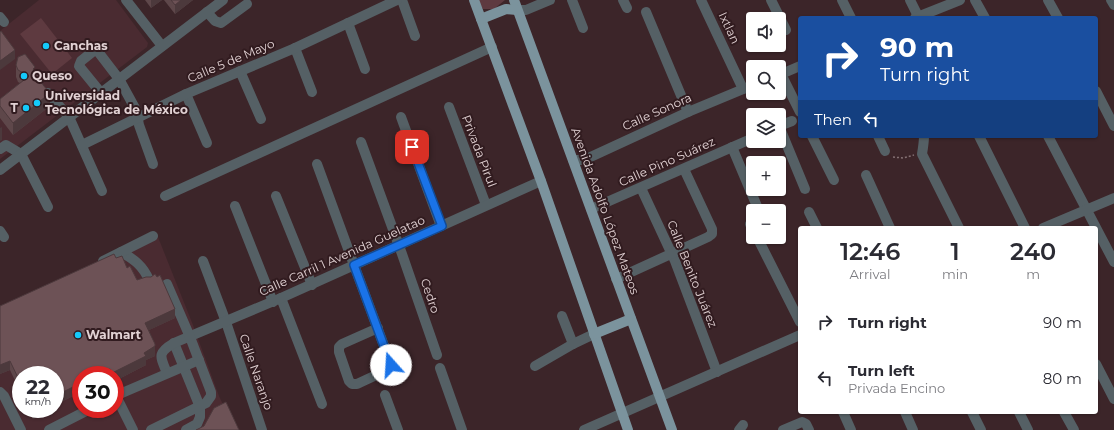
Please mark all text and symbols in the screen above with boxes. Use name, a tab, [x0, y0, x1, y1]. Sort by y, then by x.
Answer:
street label: Ixtlan	[716, 10, 743, 46]
map controls	[746, 12, 786, 244]
button: sound	[746, 12, 786, 52]
text: 90 m	[880, 30, 954, 64]
icon: right	[814, 32, 866, 84]
street label: Calle 5 de Mayo	[185, 35, 277, 86]
place label: Canchas	[54, 38, 108, 53]
marker: Canchas	[41, 41, 51, 51]
button: search	[746, 60, 786, 100]
text: Turn right	[880, 64, 970, 86]
place label: Queso	[32, 68, 72, 83]
marker: Queso	[19, 71, 29, 81]
place label: Universidad Tecnológica de México	[45, 88, 188, 117]
street label: Calle Sonora	[620, 90, 694, 134]
marker: Universidad Tecnológica de México	[32, 98, 42, 108]
place label: T	[11, 100, 19, 115]
marker: T	[21, 103, 31, 113]
button: layers	[746, 108, 786, 148]
icon: left	[860, 108, 882, 130]
text: Then	[814, 110, 852, 129]
street label: Privada Pirul	[459, 113, 500, 189]
street label: Avenida Adolfo López Mateos	[568, 125, 643, 296]
pin	[395, 130, 429, 164]
street label: Calle Pino Suárez	[616, 134, 717, 189]
icon: arrive	[401, 136, 423, 158]
button: +	[746, 156, 786, 196]
button: −	[746, 204, 786, 244]
street label: Calle Carril 1 Avenida Guelatao	[256, 212, 427, 299]
street label: Calle Benito Juárez	[664, 218, 721, 330]
text: 12:46	[840, 237, 900, 266]
text: 1	[951, 237, 960, 266]
text: 240	[1010, 237, 1056, 266]
text: Arrival	[850, 266, 891, 282]
text: min	[942, 266, 968, 282]
text: m	[1026, 266, 1040, 282]
street label: Cedro	[418, 276, 443, 315]
icon: right	[814, 311, 836, 333]
text: Turn right	[848, 313, 927, 332]
text: 90 m	[1043, 313, 1082, 332]
place label: Walmart	[86, 327, 142, 342]
marker: Walmart	[73, 330, 83, 340]
street label: Calle Naranjo	[236, 332, 277, 412]
position arrow	[370, 344, 412, 386]
text: Turn left	[848, 361, 915, 380]
speed limit sign: 30	[72, 366, 124, 418]
icon: left	[814, 367, 836, 389]
text: 80 m	[1043, 369, 1082, 388]
text: 22	[26, 375, 50, 399]
text: Privada Encino	[848, 380, 945, 396]
text: km/h	[25, 395, 51, 408]

